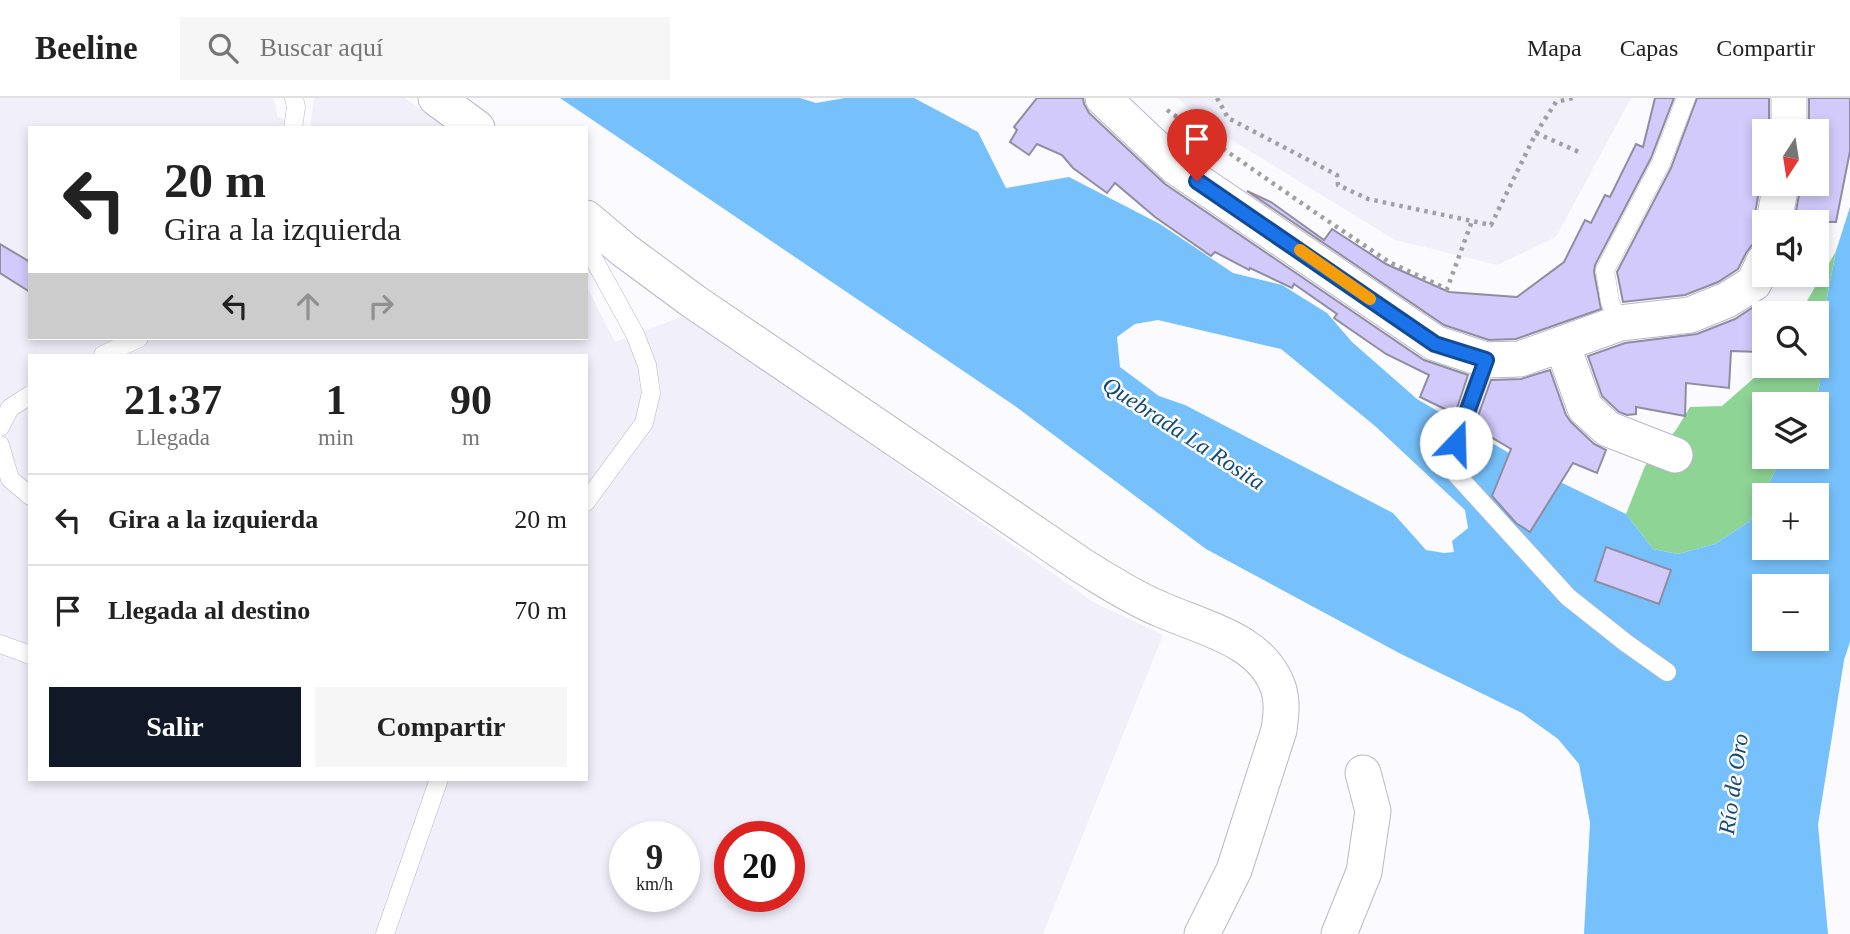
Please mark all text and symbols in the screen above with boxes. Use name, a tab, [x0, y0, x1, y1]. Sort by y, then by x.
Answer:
search box	[180, 17, 670, 80]
icon: search	[204, 29, 242, 67]
text: Beeline	[35, 30, 138, 66]
text: Buscar aquí	[260, 33, 383, 62]
text: Mapa	[1527, 35, 1582, 61]
text: Capas	[1620, 35, 1678, 61]
text: Compartir	[1716, 35, 1815, 61]
pin	[1167, 109, 1227, 181]
north arrow	[1752, 119, 1829, 196]
map controls	[1752, 119, 1829, 651]
icon: arrive	[1178, 120, 1216, 158]
text: 20 m	[164, 153, 266, 208]
icon: left	[49, 154, 140, 245]
button: sound	[1752, 210, 1829, 287]
text: Gira a la izquierda	[164, 211, 401, 247]
icon: left	[216, 287, 254, 325]
icon: ahead	[289, 287, 327, 325]
icon: right	[362, 287, 400, 325]
button: search	[1752, 301, 1829, 378]
water label: Quebrada La Rosita	[1098, 372, 1269, 495]
text: 21:37	[124, 377, 222, 423]
text: 1	[325, 377, 346, 423]
text: 90	[450, 377, 492, 423]
button: layers	[1752, 392, 1829, 469]
position arrow	[1419, 406, 1493, 480]
text: Llegada	[136, 425, 210, 450]
text: min	[318, 425, 354, 450]
text: m	[462, 425, 480, 450]
button: +	[1752, 483, 1829, 560]
icon: left	[49, 501, 87, 539]
text: Gira a la izquierda	[108, 505, 318, 534]
text: 20 m	[514, 505, 567, 534]
button: −	[1752, 574, 1829, 651]
icon: arrive	[49, 592, 87, 630]
text: Llegada al destino	[108, 596, 310, 625]
text: 70 m	[514, 596, 567, 625]
button: Salir	[49, 687, 301, 767]
button: Compartir	[315, 687, 567, 767]
water label: Río de Oro	[1714, 732, 1753, 837]
speed limit sign: 20	[714, 821, 805, 912]
text: 9	[646, 838, 663, 877]
text: km/h	[636, 874, 673, 894]

